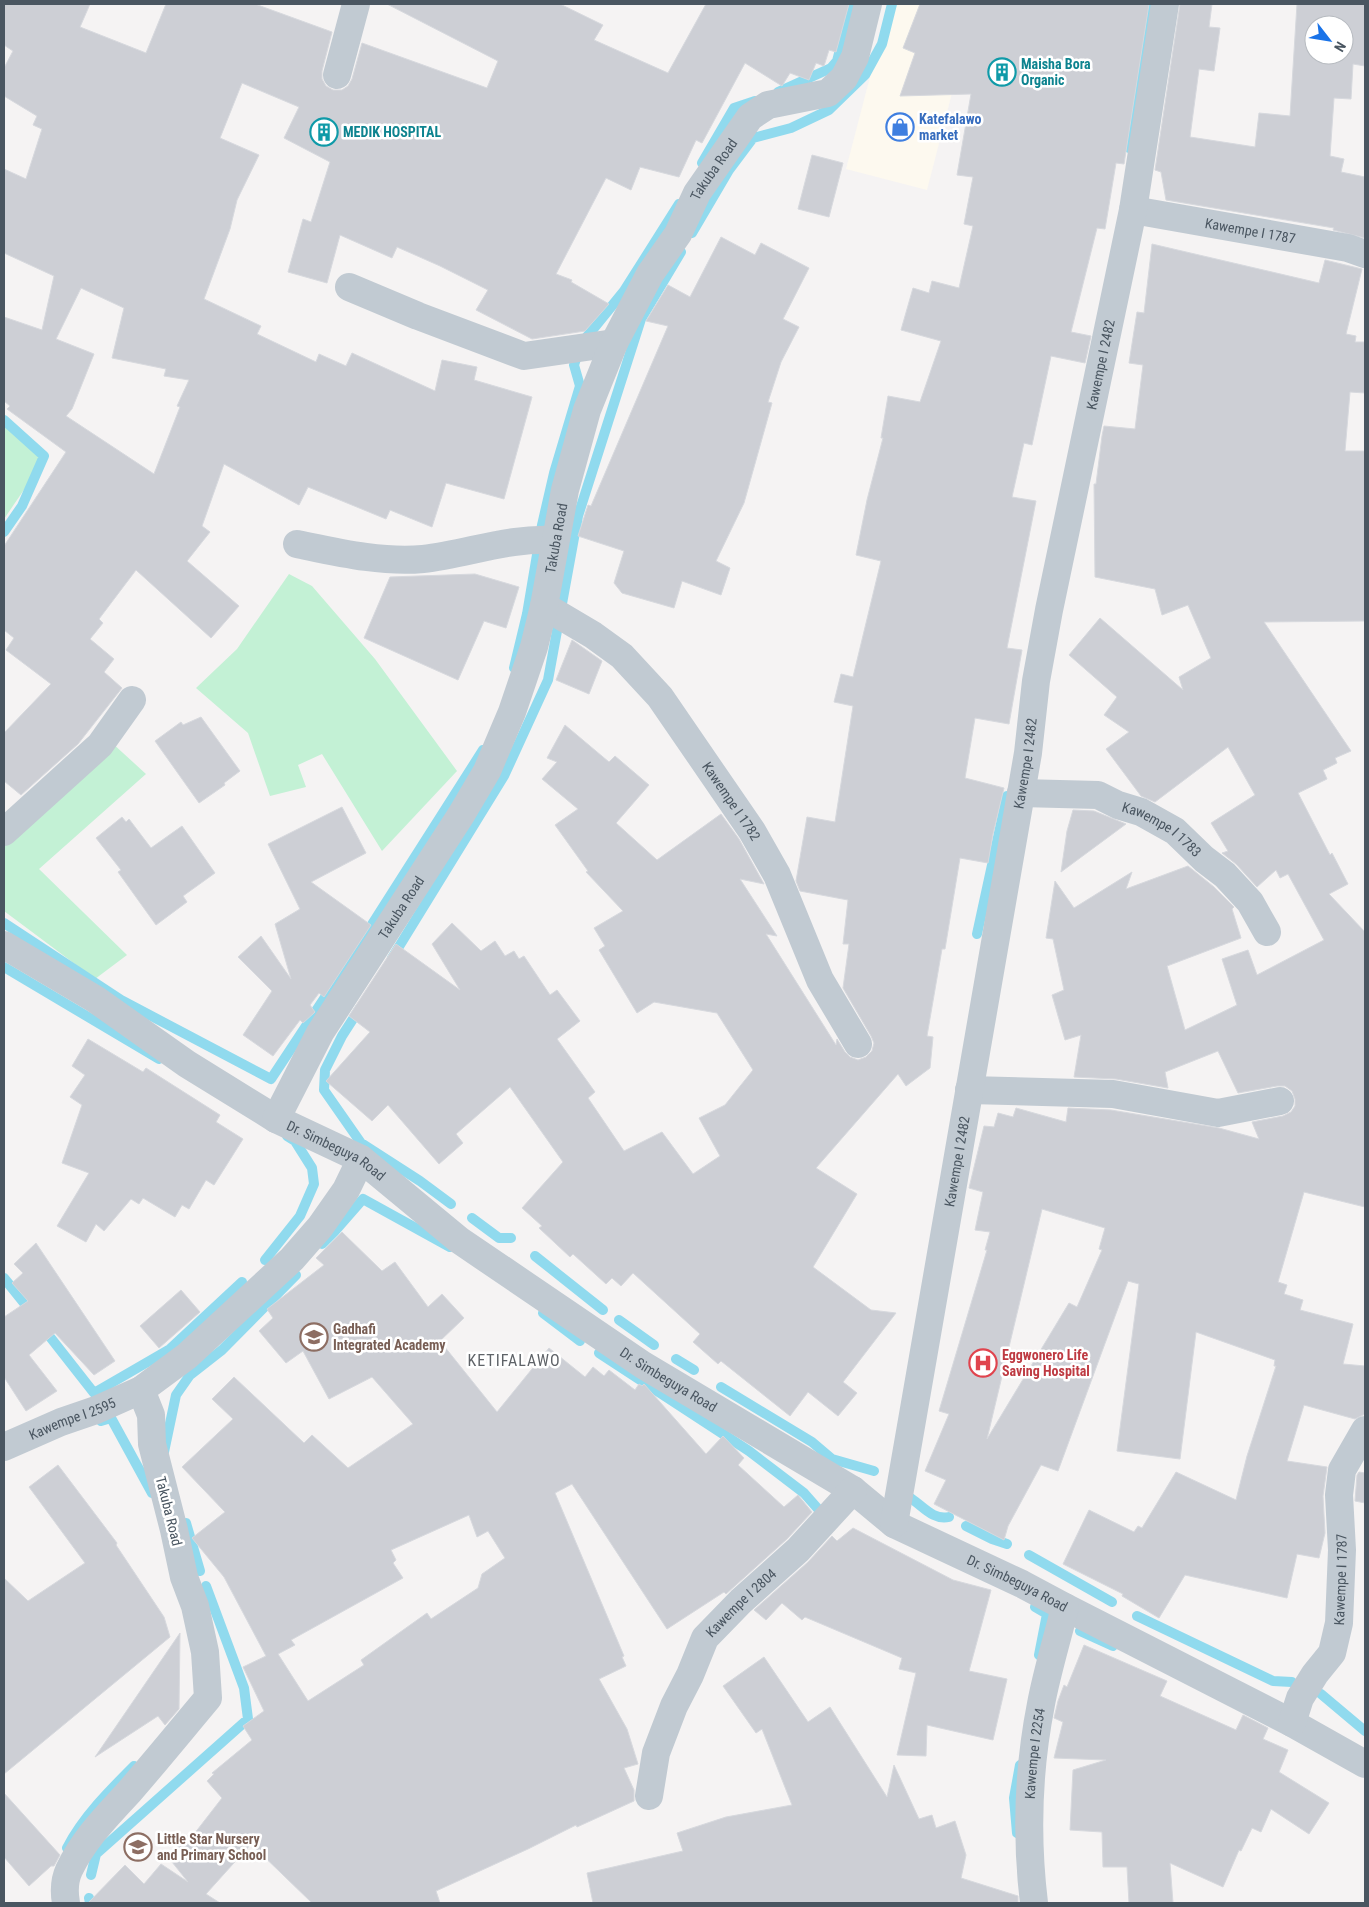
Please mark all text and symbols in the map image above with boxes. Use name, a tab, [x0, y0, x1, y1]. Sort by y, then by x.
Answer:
north arrow	[1304, 15, 1354, 65]
text: N	[1331, 39, 1349, 54]
place label: Maisha Bora Organic	[1021, 56, 1091, 88]
building icon: Maisha Bora Organic	[987, 57, 1017, 87]
place label: Katefalawo market	[919, 111, 982, 143]
shop icon: Katefalawo market	[885, 112, 915, 142]
building icon: MEDIK HOSPITAL	[309, 117, 339, 147]
place label: MEDIK HOSPITAL	[343, 124, 441, 140]
street label: Takuba Road	[687, 136, 740, 203]
street label: Kawempe I 1787	[1204, 215, 1297, 247]
street label: Kawempe I 2482	[1083, 318, 1118, 411]
street label: Takuba Road	[542, 502, 570, 575]
street label: Kawempe I 2482	[1010, 717, 1040, 810]
street label: Kawempe I 1782	[699, 759, 764, 843]
street label: Kawempe I 1783	[1120, 799, 1205, 860]
street label: Takuba Road	[375, 873, 427, 942]
street label: Kawempe I 2482	[941, 1115, 973, 1208]
street label: Dr. Simbeguya Road	[284, 1117, 389, 1184]
place label: Gadhafi Integrated Academy	[333, 1321, 446, 1353]
school or university icon: Gadhafi Integrated Academy	[299, 1322, 329, 1352]
street label: Dr. Simbeguya Road	[617, 1344, 720, 1415]
place label: Eggwonero Life Saving Hospital	[1002, 1347, 1090, 1379]
hospital icon: Eggwonero Life Saving Hospital	[968, 1348, 998, 1378]
district label: KETIFALAWO	[467, 1351, 561, 1370]
street label: Kawempe I 2595	[27, 1394, 118, 1443]
street label: Takuba Road	[153, 1475, 185, 1547]
street label: Kawempe I 1787	[1331, 1533, 1350, 1626]
street label: Dr. Simbeguya Road	[964, 1551, 1070, 1615]
street label: Kawempe I 2804	[702, 1565, 780, 1640]
street label: Kawempe I 2254	[1022, 1707, 1048, 1799]
place label: Little Star Nursery and Primary School	[157, 1831, 266, 1863]
school or university icon: Little Star Nursery and Primary School	[123, 1832, 153, 1862]

